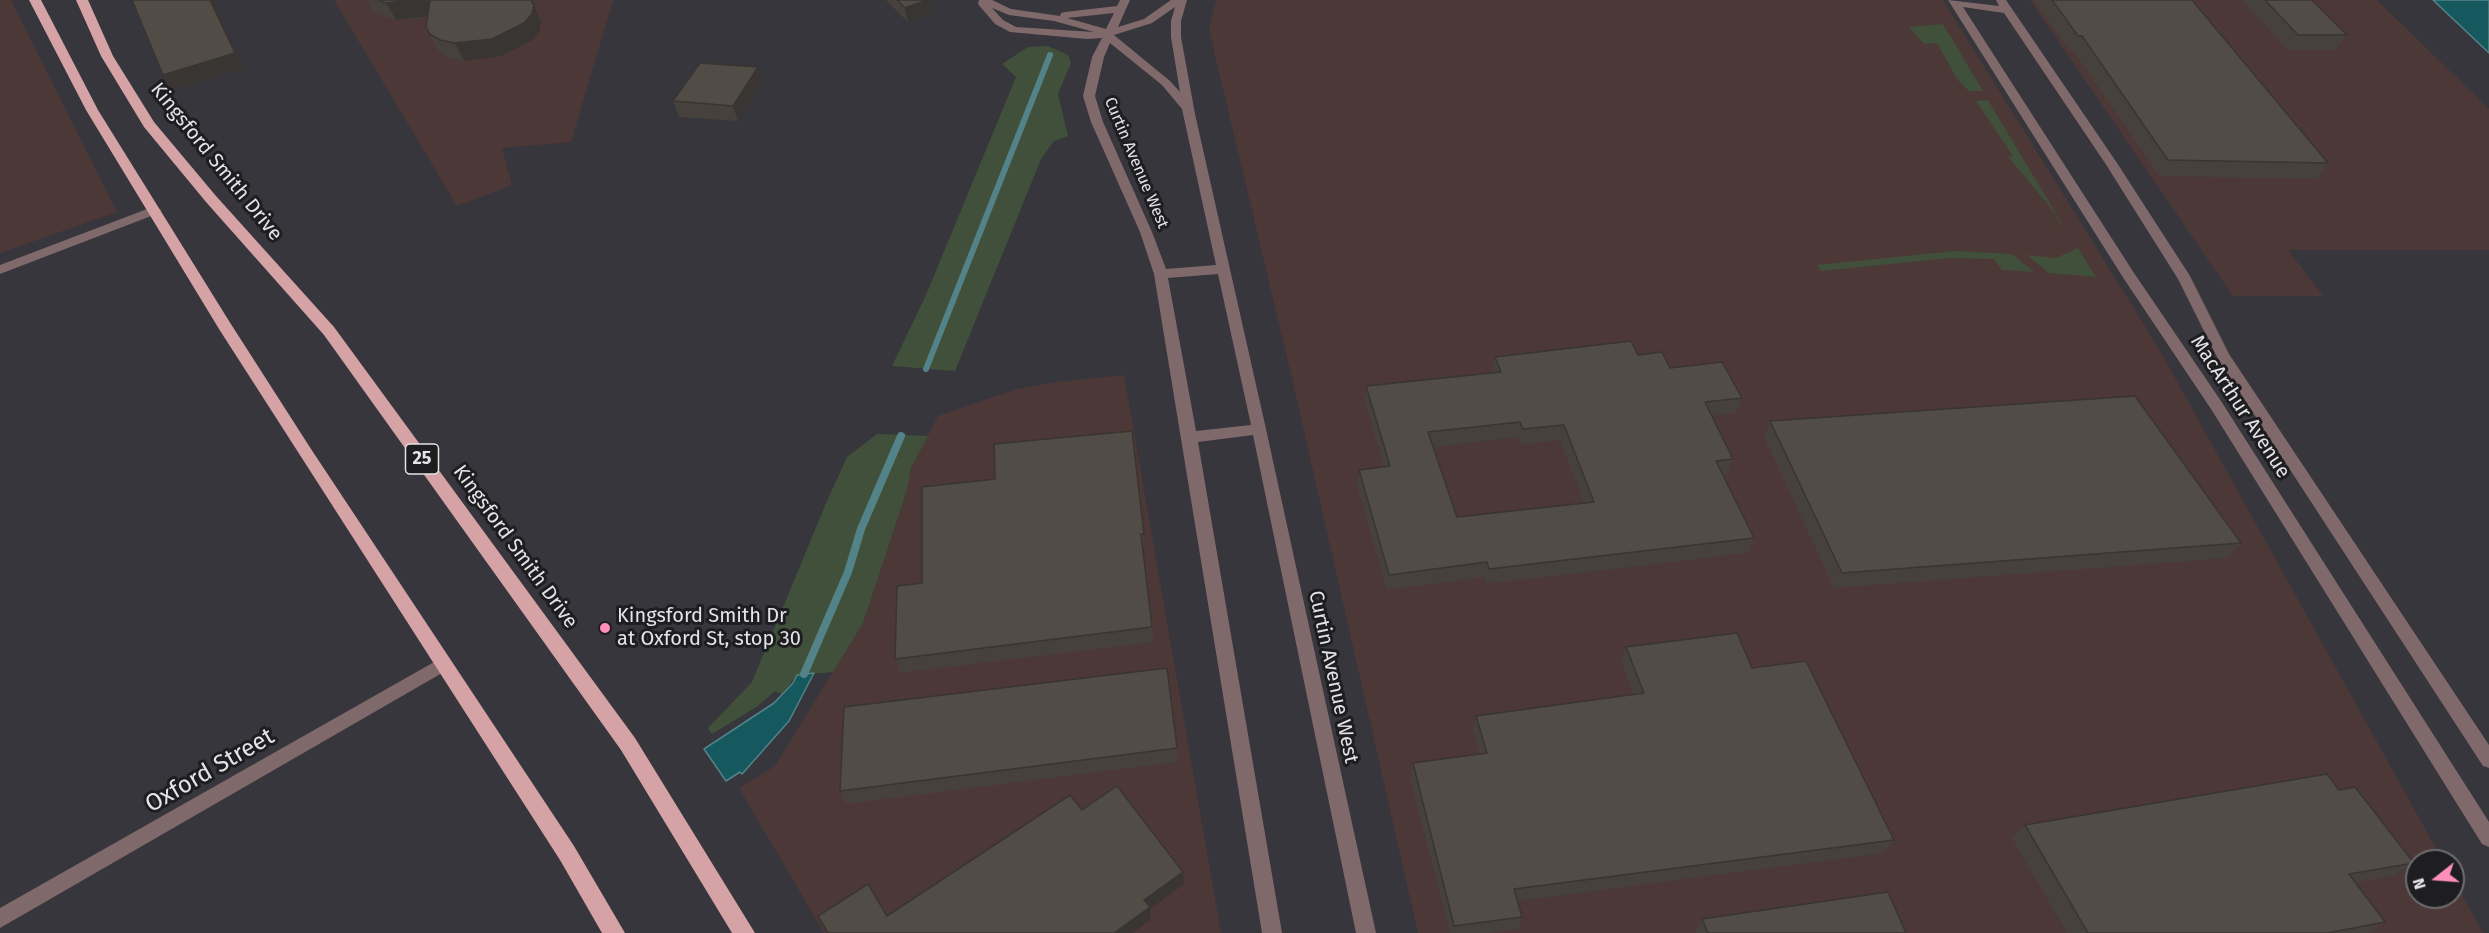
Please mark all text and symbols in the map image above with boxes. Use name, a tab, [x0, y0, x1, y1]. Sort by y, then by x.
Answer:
street label: Kingsford Smith Drive	[145, 78, 287, 246]
street label: Curtin Avenue West	[1100, 95, 1172, 231]
street label: MacArthur Avenue	[2185, 331, 2295, 483]
road number: 25	[406, 444, 438, 474]
street label: Kingsford Smith Drive	[448, 461, 582, 633]
street label: Curtin Avenue West	[1303, 589, 1363, 765]
place label: Kingsford Smith Dr at Oxford St, stop 30	[617, 604, 801, 651]
marker: Kingsford Smith Dr at Oxford St, stop 30	[598, 621, 612, 635]
street label: Oxford Street	[140, 722, 280, 820]
north arrow	[2405, 849, 2465, 909]
text: N	[2409, 876, 2430, 892]

